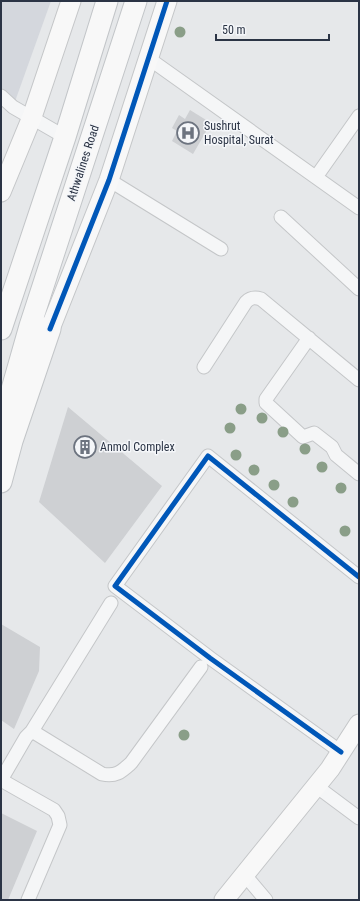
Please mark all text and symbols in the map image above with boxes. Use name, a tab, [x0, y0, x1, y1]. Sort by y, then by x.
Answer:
scale bar	[216, 16, 329, 42]
text: 50 m	[222, 23, 246, 37]
place label: Sushrut Hospital, Surat	[204, 119, 274, 147]
hospital icon: Sushrut Hospital, Surat	[175, 120, 201, 146]
street label: Athwalines Road	[64, 123, 102, 203]
building icon: Anmol Complex	[72, 434, 98, 460]
place label: Anmol Complex	[100, 440, 175, 454]

